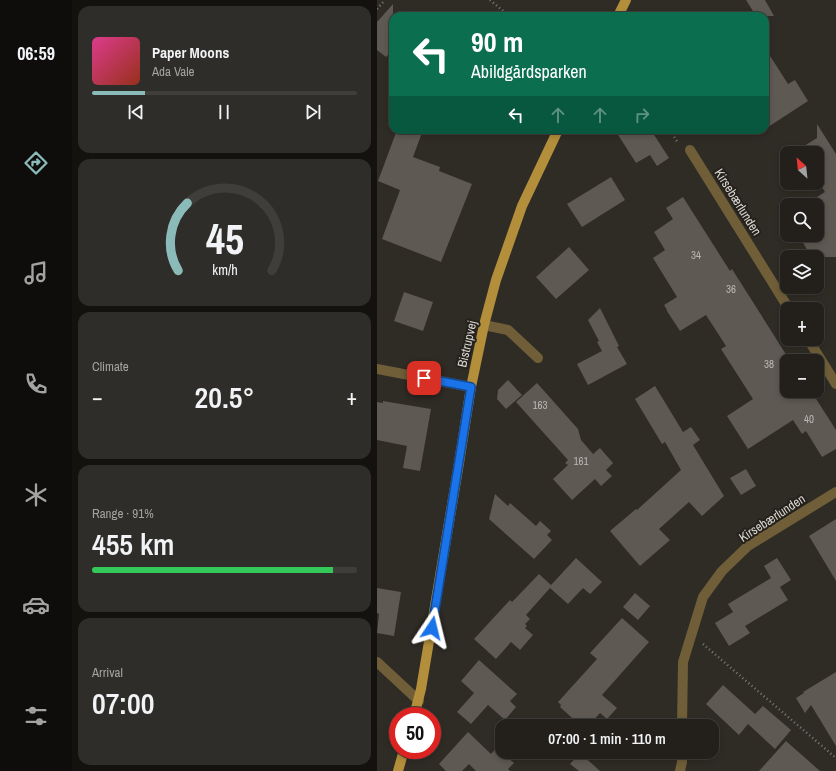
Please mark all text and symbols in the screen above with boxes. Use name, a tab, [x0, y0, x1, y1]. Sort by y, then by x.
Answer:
text: 90 m	[471, 23, 523, 61]
icon: left	[405, 28, 457, 80]
text: 06:59	[17, 41, 55, 66]
text: Paper Moons	[152, 42, 229, 63]
text: Abildgårdsparken	[471, 59, 587, 84]
text: Ada Vale	[152, 63, 194, 80]
icon: previous	[125, 101, 147, 123]
icon: pause	[213, 101, 235, 123]
icon: next	[302, 101, 324, 123]
icon: left	[505, 104, 527, 126]
icon: ahead	[547, 104, 569, 126]
icon: ahead	[589, 104, 611, 126]
icon: right	[631, 104, 653, 126]
north arrow	[780, 146, 824, 190]
map controls	[780, 146, 824, 398]
icon: directions	[22, 149, 50, 177]
street label: Kirsebærlunden	[711, 165, 765, 239]
button: search	[780, 198, 824, 242]
text: 45	[206, 210, 243, 266]
house number: 34	[691, 248, 701, 262]
button: layers	[780, 250, 824, 294]
icon: music	[22, 259, 50, 287]
text: km/h	[212, 259, 237, 278]
house number: 36	[726, 282, 736, 296]
button: +	[780, 302, 824, 346]
street label: Bistrupvej	[453, 319, 481, 369]
button: −	[780, 354, 824, 398]
house number: 38	[764, 357, 774, 371]
text: Climate	[92, 358, 129, 375]
pin	[407, 361, 441, 395]
icon: arrive	[413, 367, 435, 389]
icon: phone	[22, 370, 50, 398]
text: 20.5°	[195, 377, 254, 417]
text: −	[92, 382, 103, 412]
text: +	[346, 382, 357, 412]
house number: 163	[532, 398, 548, 412]
house number: 40	[804, 412, 814, 426]
house number: 161	[573, 454, 589, 468]
icon: climate	[22, 481, 50, 509]
street label: Kirsebærlunden	[736, 490, 808, 546]
text: Range · 91%	[92, 505, 154, 522]
text: 455 km	[92, 524, 174, 564]
icon: car	[22, 591, 50, 619]
position arrow	[411, 607, 453, 649]
text: Arrival	[92, 664, 123, 681]
text: 07:00	[92, 683, 154, 723]
icon: filters	[22, 702, 50, 730]
speed limit sign: 50	[389, 707, 441, 759]
text: 07:00 · 1 min · 110 m	[548, 728, 666, 749]

